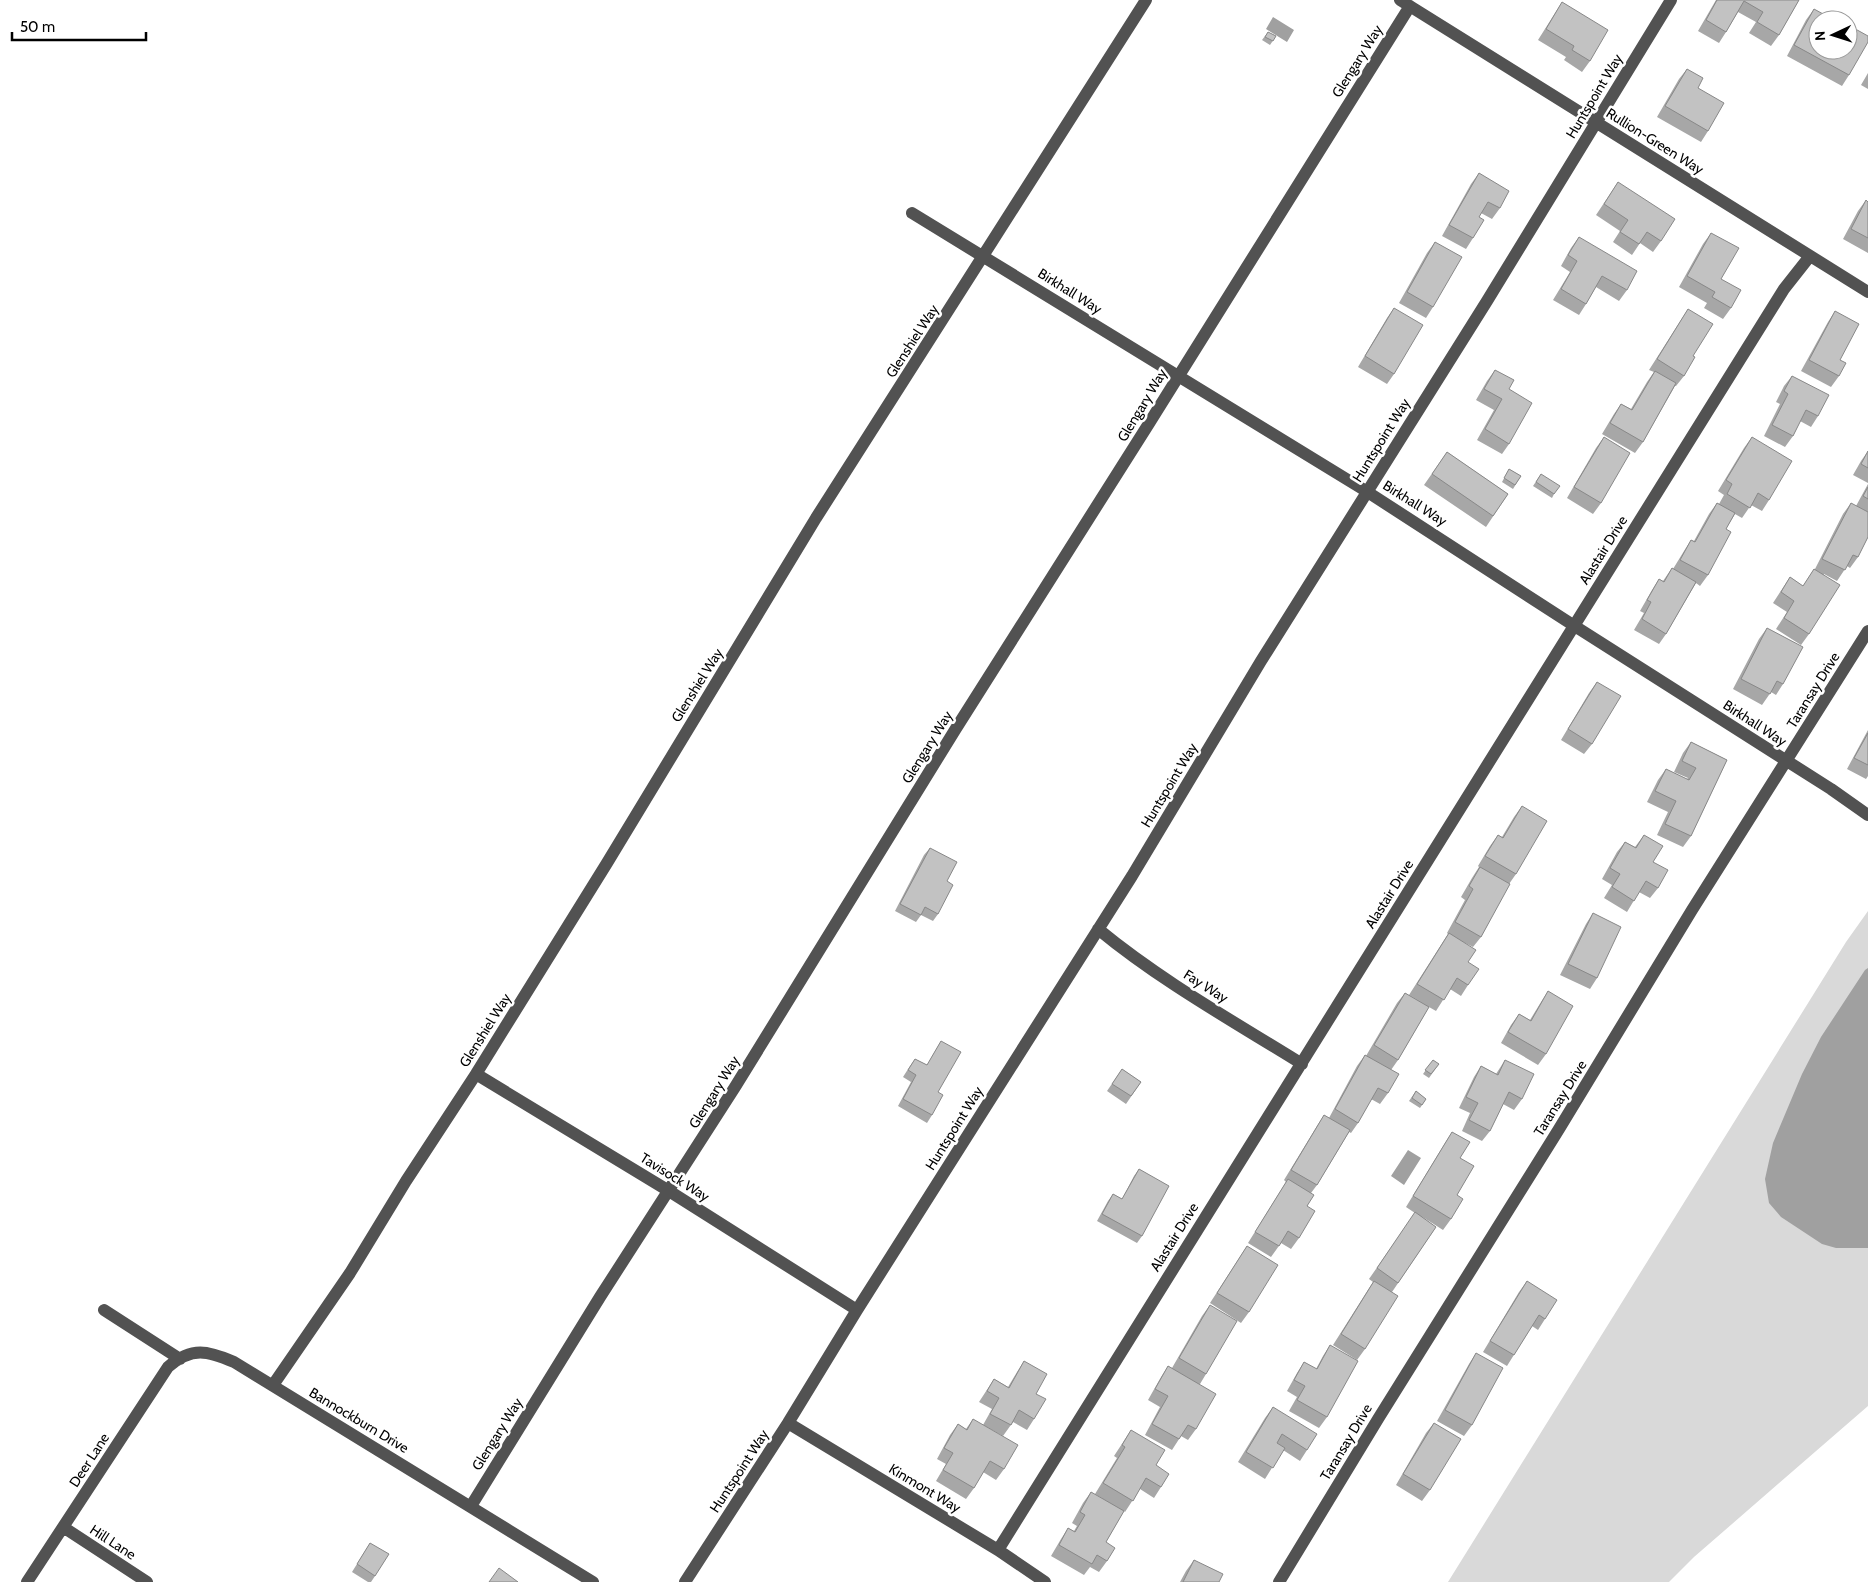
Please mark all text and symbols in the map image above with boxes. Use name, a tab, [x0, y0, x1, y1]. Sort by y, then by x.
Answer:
scale bar	[12, 10, 146, 42]
north arrow	[1808, 10, 1858, 60]
text: 50 m	[20, 18, 55, 36]
street label: Glengary Way	[1328, 21, 1386, 101]
text: N	[1811, 30, 1829, 41]
street label: Huntspoint Way	[1562, 50, 1626, 142]
street label: Rullion-Green Way	[1603, 104, 1707, 178]
street label: Birkhall Way	[1035, 264, 1105, 318]
street label: Glenshiel Way	[882, 301, 942, 381]
street label: Glengary Way	[1113, 365, 1171, 445]
street label: Huntspoint Way	[1348, 395, 1414, 485]
street label: Birkhall Way	[1380, 476, 1450, 530]
street label: Alastair Drive	[1575, 512, 1631, 588]
street label: Glenshiel Way	[667, 645, 727, 725]
street label: Taransay Drive	[1783, 649, 1843, 731]
street label: Birkhall Way	[1720, 696, 1790, 750]
street label: Glengary Way	[898, 707, 956, 787]
street label: Huntspoint Way	[1137, 739, 1201, 831]
street label: Alastair Drive	[1361, 856, 1417, 932]
street label: Fay Way	[1180, 965, 1232, 1007]
street label: Glenshiel Way	[455, 990, 515, 1070]
street label: Glengary Way	[685, 1052, 743, 1132]
street label: Taransay Drive	[1530, 1057, 1590, 1139]
street label: Huntspoint Way	[921, 1083, 987, 1173]
street label: Tavisock Way	[637, 1149, 713, 1205]
street label: Alastair Drive	[1146, 1199, 1202, 1275]
street label: Bannockburn Drive	[306, 1383, 412, 1457]
street label: Glengary Way	[468, 1394, 526, 1474]
street label: Taransay Drive	[1316, 1400, 1376, 1484]
street label: Huntspoint Way	[705, 1426, 773, 1516]
street label: Deer Lane	[65, 1430, 113, 1490]
street label: Kinmont Way	[886, 1459, 964, 1517]
street label: Hill Lane	[87, 1521, 139, 1563]

